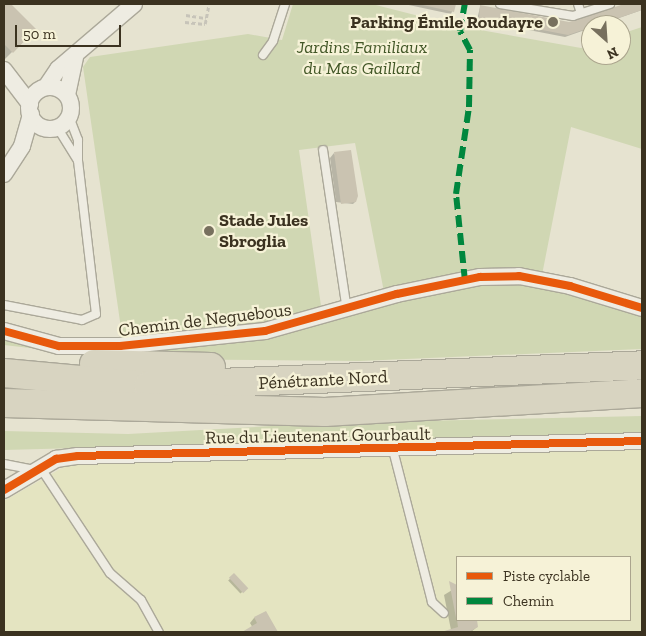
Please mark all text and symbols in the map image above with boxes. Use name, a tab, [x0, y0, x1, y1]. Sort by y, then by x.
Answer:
place label: Parking Émile Roudayre	[350, 11, 543, 33]
scale bar	[18, 15, 124, 47]
north arrow	[581, 15, 631, 65]
marker: Parking Émile Roudayre	[547, 16, 559, 28]
text: 50 m	[23, 25, 56, 43]
park label: Jardins Familiaux du Mas Gaillard	[297, 37, 427, 80]
text: N	[604, 43, 621, 63]
place label: Stade Jules Sbroglia	[219, 210, 309, 252]
marker: Stade Jules Sbroglia	[203, 225, 215, 237]
street label: Chemin de Neguebous	[117, 299, 293, 341]
street label: Pénétrante Nord	[258, 366, 388, 394]
street label: Rue du Lieutenant Gourbault	[205, 423, 431, 449]
legend	[456, 556, 631, 621]
text: Piste cyclable	[503, 567, 590, 585]
text: Chemin	[503, 592, 554, 610]

